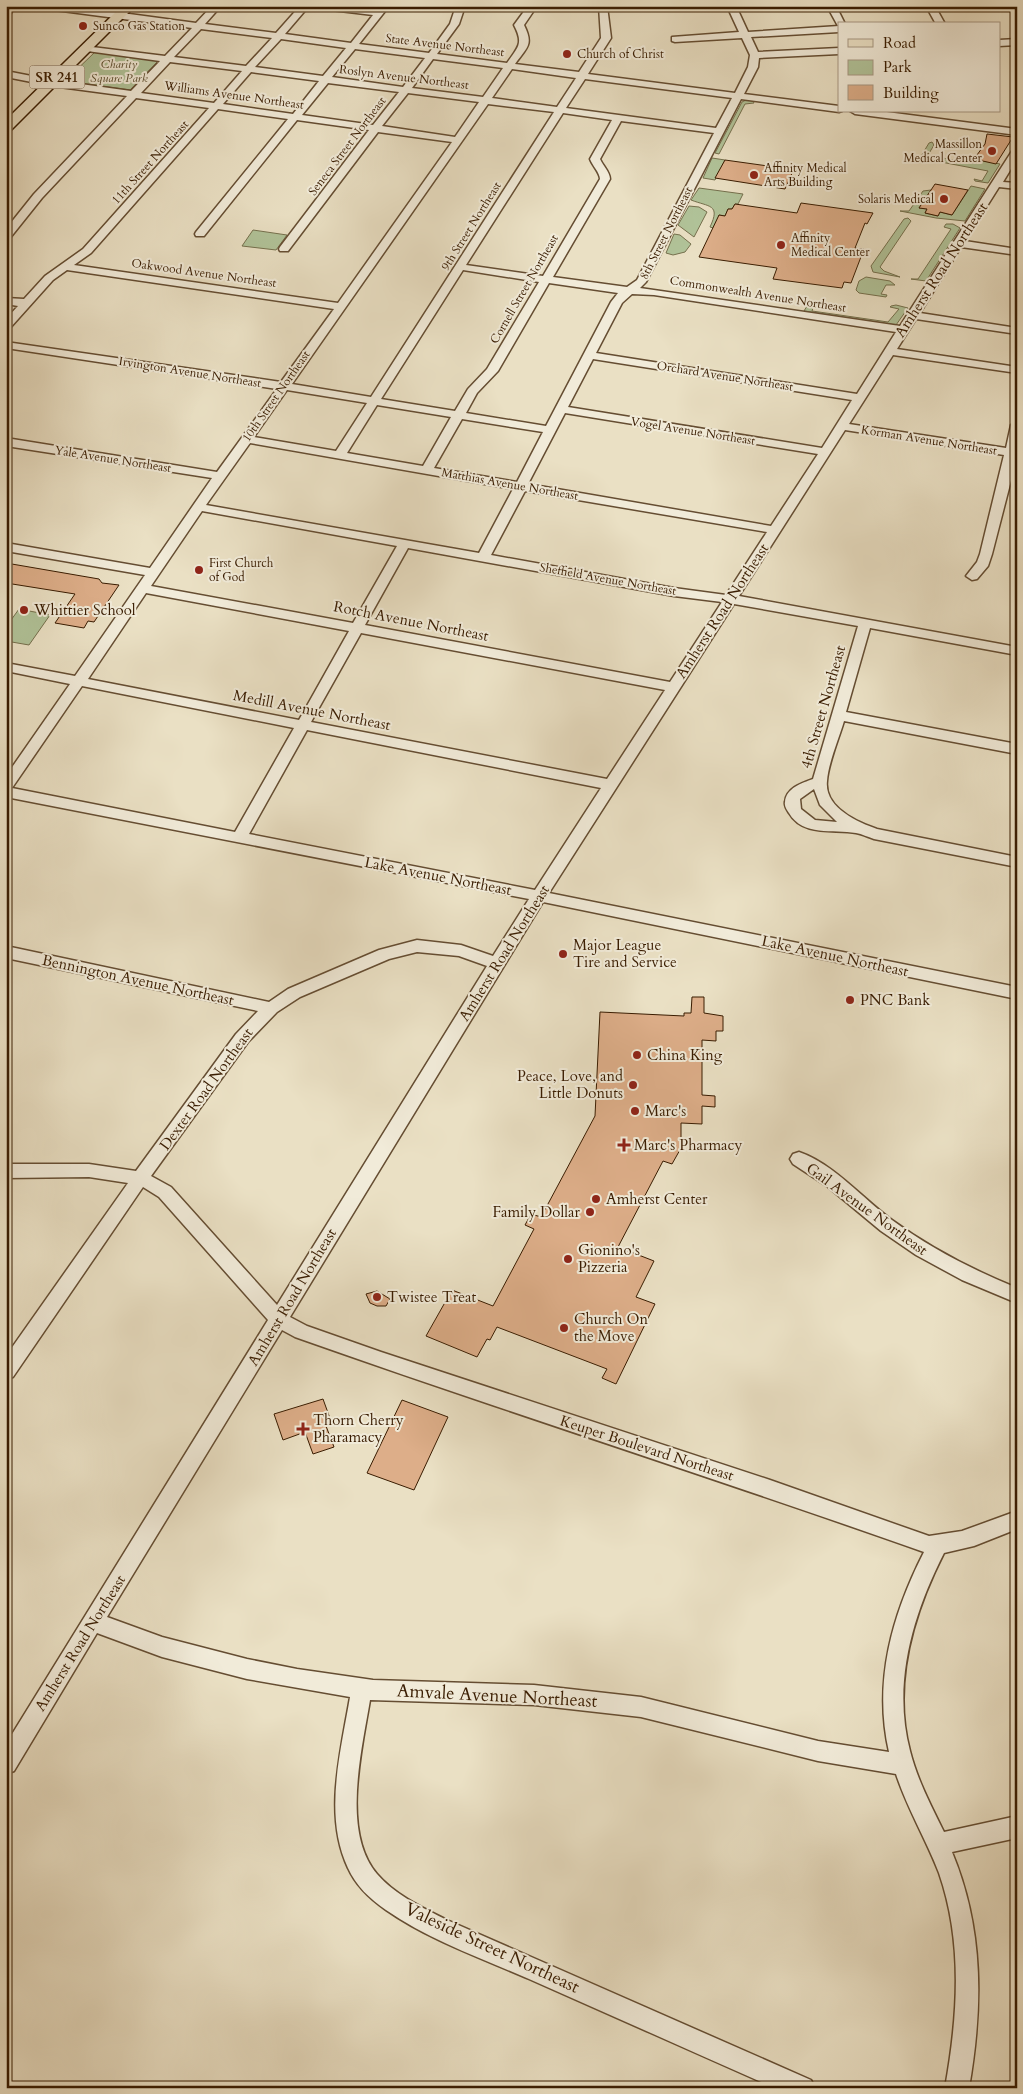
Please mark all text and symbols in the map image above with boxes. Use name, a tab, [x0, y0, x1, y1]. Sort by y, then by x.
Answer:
place label: Sunco Gas Station	[93, 18, 185, 34]
marker: Sunco Gas Station	[77, 20, 89, 32]
legend	[838, 22, 1000, 112]
street label: State Avenue Northeast	[385, 30, 505, 60]
text: Road	[883, 33, 916, 53]
place label: Church of Christ	[577, 46, 664, 62]
marker: Church of Christ	[561, 48, 573, 60]
park label: Charity Square Park	[90, 56, 148, 86]
text: Park	[883, 57, 912, 77]
street label: Roslyn Avenue Northeast	[338, 61, 470, 93]
road number: SR 241	[30, 66, 84, 88]
street label: Williams Avenue Northeast	[162, 77, 305, 113]
text: Building	[883, 83, 939, 103]
street label: Seneca Street Northeast	[305, 93, 390, 199]
street label: 11th Street Northeast	[108, 116, 192, 207]
place label: Massillon Medical Center	[903, 136, 983, 166]
marker: Massillon Medical Center	[986, 145, 998, 157]
place label: Affinity Medical Arts Building	[764, 160, 847, 190]
marker: Affinity Medical Arts Building	[748, 169, 760, 181]
street label: 9th Street Northeast	[437, 178, 505, 273]
street label: 8th Street Northeast	[636, 184, 696, 282]
place label: Solaris Medical	[858, 191, 934, 207]
marker: Solaris Medical	[938, 193, 950, 205]
street label: Amherst Road Northeast	[890, 198, 992, 341]
place label: Affinity Medical Center	[791, 230, 870, 260]
street label: Cornell Street Northeast	[486, 231, 562, 347]
marker: Affinity Medical Center	[775, 239, 787, 251]
street label: Oakwood Avenue Northeast	[130, 255, 278, 291]
street label: Commonwealth Avenue Northeast	[669, 272, 847, 316]
street label: 10th Street Northeast	[239, 347, 314, 445]
street label: Irvington Avenue Northeast	[118, 353, 262, 391]
street label: Orchard Avenue Northeast	[656, 357, 795, 395]
street label: Vogel Avenue Northeast	[630, 413, 757, 449]
street label: Korman Avenue Northeast	[860, 421, 998, 459]
street label: Yale Avenue Northeast	[54, 442, 173, 476]
street label: Matthias Avenue Northeast	[440, 464, 580, 504]
street label: Amherst Road Northeast	[671, 539, 773, 682]
place label: First Church of God	[209, 555, 274, 585]
street label: Sheffield Avenue Northeast	[538, 559, 678, 599]
marker: First Church of God	[193, 564, 205, 576]
street label: Rotch Avenue Northeast	[332, 596, 490, 646]
place label: Whittier School	[33, 600, 136, 620]
marker: Whittier School	[18, 604, 30, 616]
street label: 4th Street Northeast	[796, 643, 850, 771]
street label: Medill Avenue Northeast	[232, 685, 393, 735]
street label: Lake Avenue Northeast	[363, 852, 514, 900]
street label: Amherst Road Northeast	[454, 881, 554, 1025]
street label: Lake Avenue Northeast	[760, 931, 910, 981]
place label: Major League Tire and Service	[573, 935, 677, 972]
marker: Major League Tire and Service	[557, 948, 569, 960]
street label: Bennington Avenue Northeast	[40, 950, 236, 1010]
place label: PNC Bank	[860, 990, 930, 1010]
marker: PNC Bank	[844, 994, 856, 1006]
street label: Dexter Road Northeast	[155, 1023, 257, 1154]
place label: China King	[647, 1045, 723, 1065]
marker: China King	[631, 1049, 643, 1061]
place label: Peace, Love, and Little Donuts	[517, 1066, 623, 1103]
marker: Peace, Love, and Little Donuts	[627, 1079, 639, 1091]
place label: Marc's	[645, 1101, 686, 1121]
marker: Marc's	[629, 1105, 641, 1117]
place label: Marc's Pharmacy	[634, 1135, 742, 1155]
marker: Marc's Pharmacy	[618, 1139, 630, 1151]
street label: Gail Avenue Northeast	[802, 1158, 932, 1260]
place label: Amherst Center	[606, 1189, 708, 1209]
marker: Amherst Center	[590, 1193, 602, 1205]
place label: Family Dollar	[492, 1202, 581, 1222]
marker: Family Dollar	[584, 1206, 596, 1218]
street label: Amherst Road Northeast	[243, 1224, 341, 1369]
place label: Gionino's Pizzeria	[578, 1240, 640, 1277]
marker: Gionino's Pizzeria	[562, 1253, 574, 1265]
place label: Twistee Treat	[387, 1287, 476, 1307]
marker: Twistee Treat	[371, 1291, 383, 1303]
place label: Church On the Move	[574, 1309, 648, 1346]
marker: Church On the Move	[558, 1322, 570, 1334]
place label: Thorn Cherry Pharamacy	[313, 1410, 404, 1447]
street label: Keuper Boulevard Northeast	[558, 1410, 737, 1486]
marker: Thorn Cherry Pharamacy	[297, 1423, 309, 1435]
street label: Amherst Road Northeast	[30, 1571, 130, 1715]
street label: Amvale Avenue Northeast	[396, 1678, 598, 1714]
street label: Valeside Street Northeast	[400, 1896, 584, 2000]

